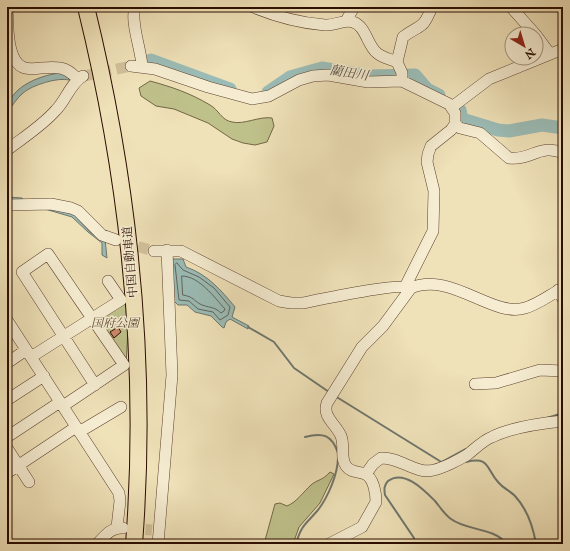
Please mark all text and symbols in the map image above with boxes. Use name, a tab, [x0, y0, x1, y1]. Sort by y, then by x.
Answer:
north arrow	[504, 26, 544, 66]
text: N	[521, 44, 538, 62]
water label: 藺田川	[328, 62, 371, 85]
street label: 中国自動車道	[120, 225, 141, 298]
park label: 国府公園	[91, 316, 141, 331]

